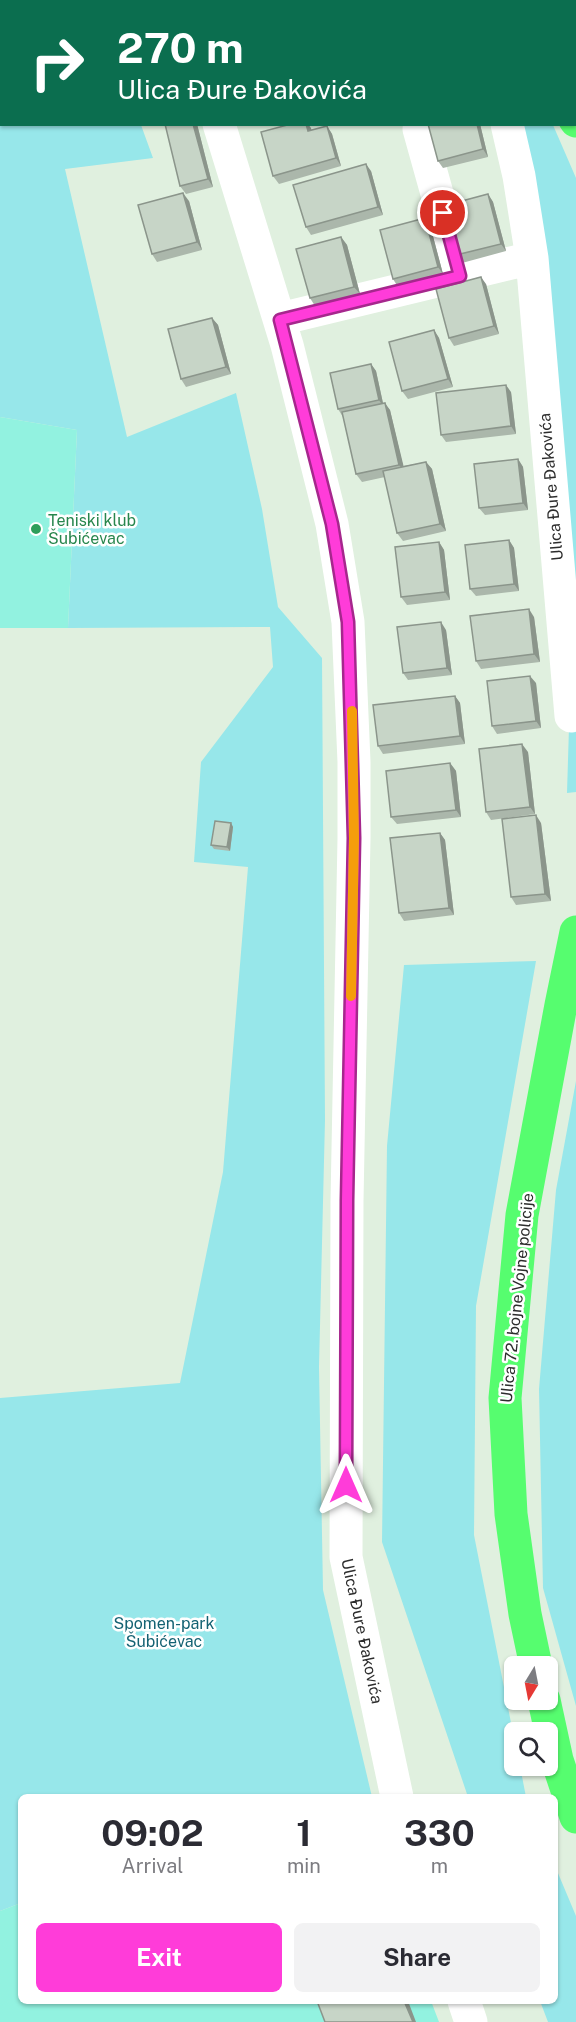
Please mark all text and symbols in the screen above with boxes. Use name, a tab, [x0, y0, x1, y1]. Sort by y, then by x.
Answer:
text: 270 m	[117, 23, 244, 72]
icon: right	[18, 24, 96, 102]
text: Ulica Đure Đakovića	[117, 73, 367, 105]
pin	[417, 187, 468, 238]
icon: arrive	[426, 196, 459, 229]
street label: Ulica Đure Đakovića	[535, 412, 567, 562]
place label: Teniski klub Šubićevac	[48, 511, 136, 548]
marker: Teniski klub Šubićevac	[29, 522, 43, 536]
street label: Ulica 72. bojne Vojne policije	[497, 1192, 537, 1404]
position arrow	[314, 1453, 378, 1517]
street label: Ulica Đure Đakovića	[337, 1557, 387, 1705]
park label: Spomen-park Šubićevac	[114, 1614, 215, 1651]
north arrow	[504, 1656, 558, 1710]
map controls	[504, 1656, 558, 1776]
button: search	[504, 1722, 558, 1776]
text: 09:02	[101, 1812, 204, 1854]
text: 1	[296, 1812, 312, 1854]
text: 330	[404, 1812, 475, 1854]
text: Arrival	[122, 1854, 183, 1878]
text: min	[287, 1854, 321, 1878]
text: m	[431, 1854, 448, 1878]
button: Exit	[36, 1923, 282, 1992]
button: Share	[294, 1923, 540, 1992]

